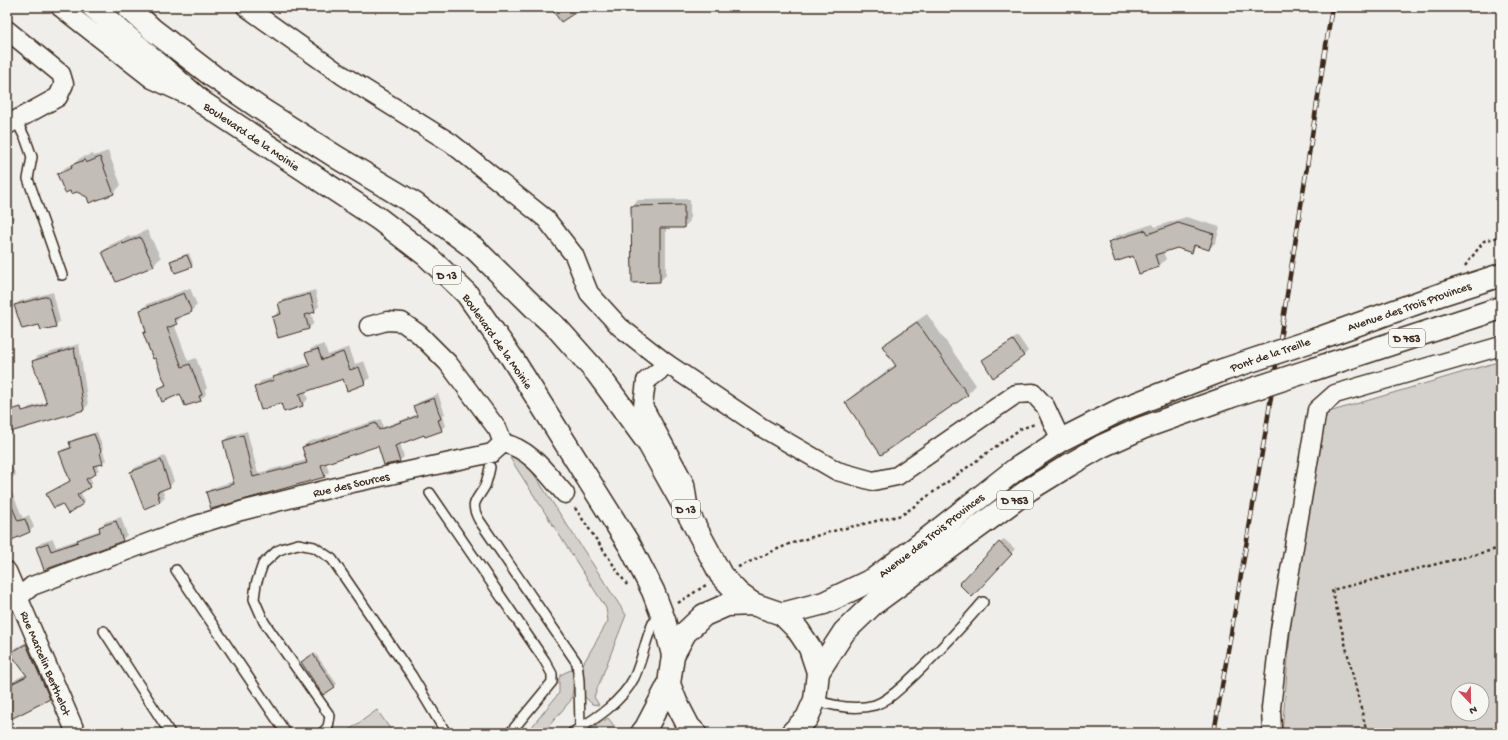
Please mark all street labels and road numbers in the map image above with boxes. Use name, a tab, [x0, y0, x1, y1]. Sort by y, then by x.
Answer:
street label: Boulevard de la Moinie	[199, 100, 302, 175]
road number: D 13	[433, 266, 461, 284]
street label: Avenue des Trois Provinces	[1346, 280, 1474, 336]
street label: Boulevard de la Moinie	[458, 291, 535, 393]
road number: D 753	[1389, 329, 1425, 347]
street label: Pont de la Treille	[1228, 335, 1313, 376]
street label: Rue des Sources	[312, 470, 391, 502]
street label: Avenue des Trois Provinces	[877, 491, 988, 582]
road number: D 753	[997, 491, 1033, 509]
road number: D 13	[672, 500, 700, 518]
street label: Rue Marcelin Berthelot	[16, 609, 73, 719]

